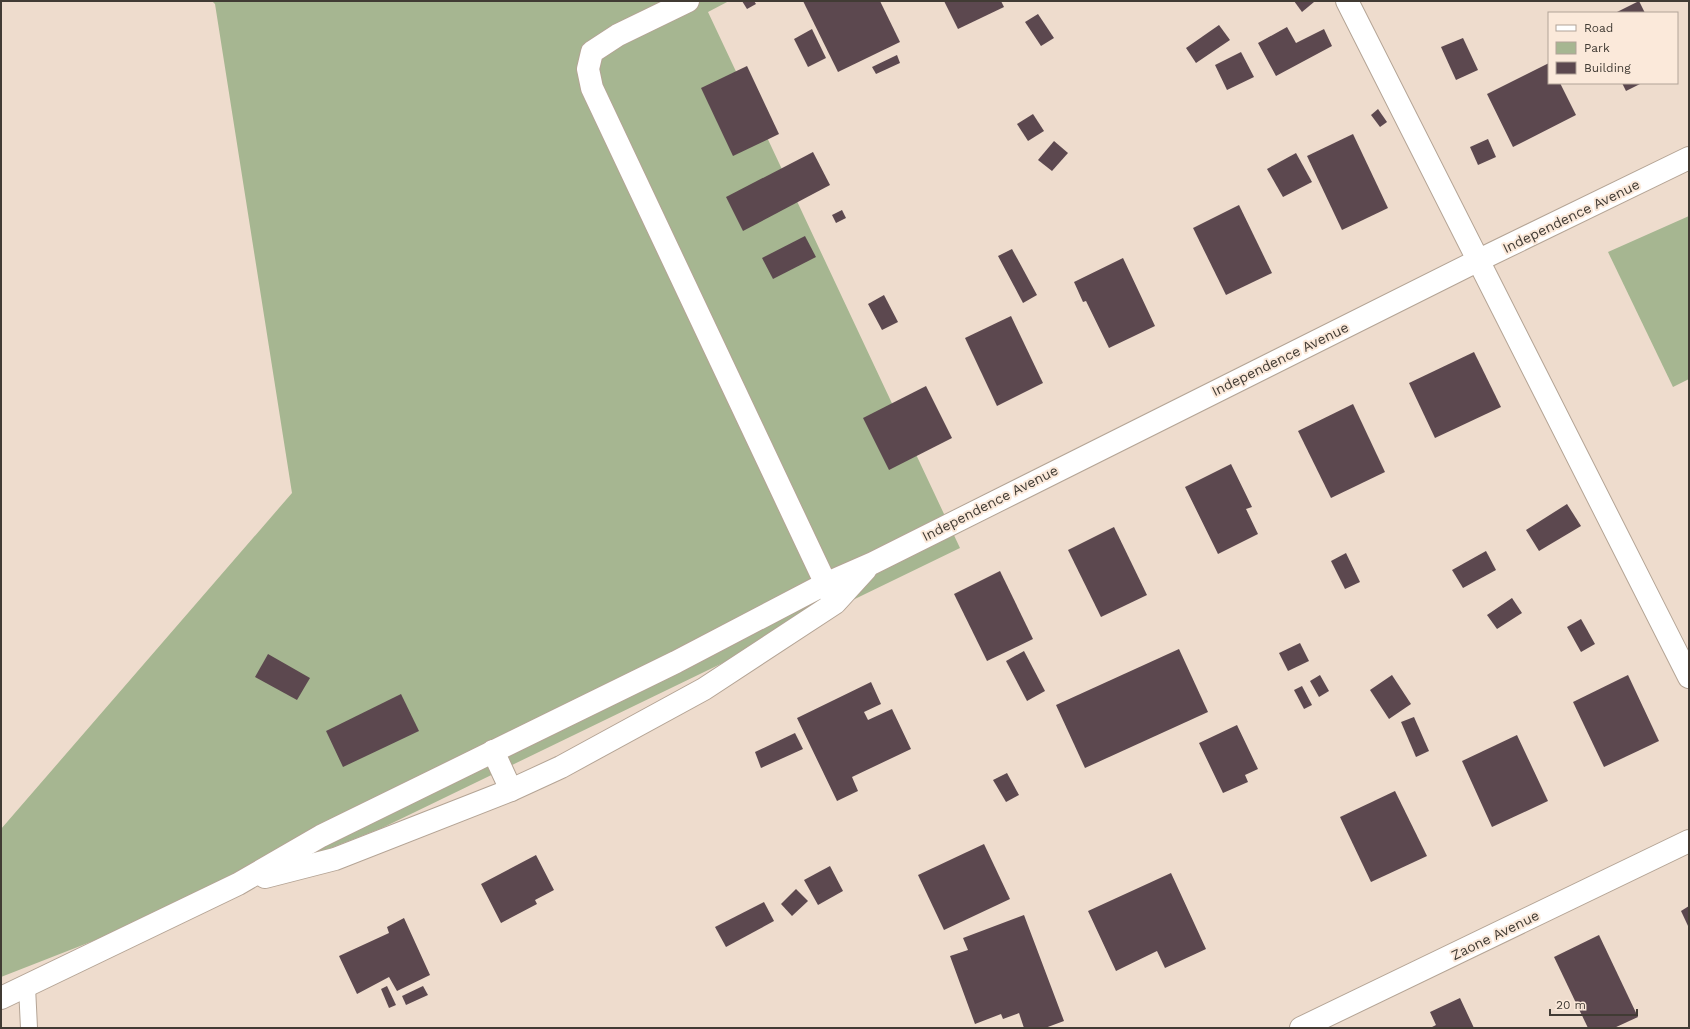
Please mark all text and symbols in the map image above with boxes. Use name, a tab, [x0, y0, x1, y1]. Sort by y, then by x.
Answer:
legend	[1548, 12, 1678, 84]
text: Road	[1584, 21, 1613, 35]
text: Park	[1584, 41, 1610, 55]
text: Building	[1584, 61, 1631, 75]
street label: Independence Avenue	[1500, 176, 1642, 256]
street label: Independence Avenue	[1209, 319, 1351, 399]
street label: Independence Avenue	[919, 462, 1061, 544]
street label: Zaone Avenue	[1449, 907, 1541, 963]
scale bar	[1550, 991, 1637, 1017]
text: 20 m	[1556, 998, 1586, 1012]

